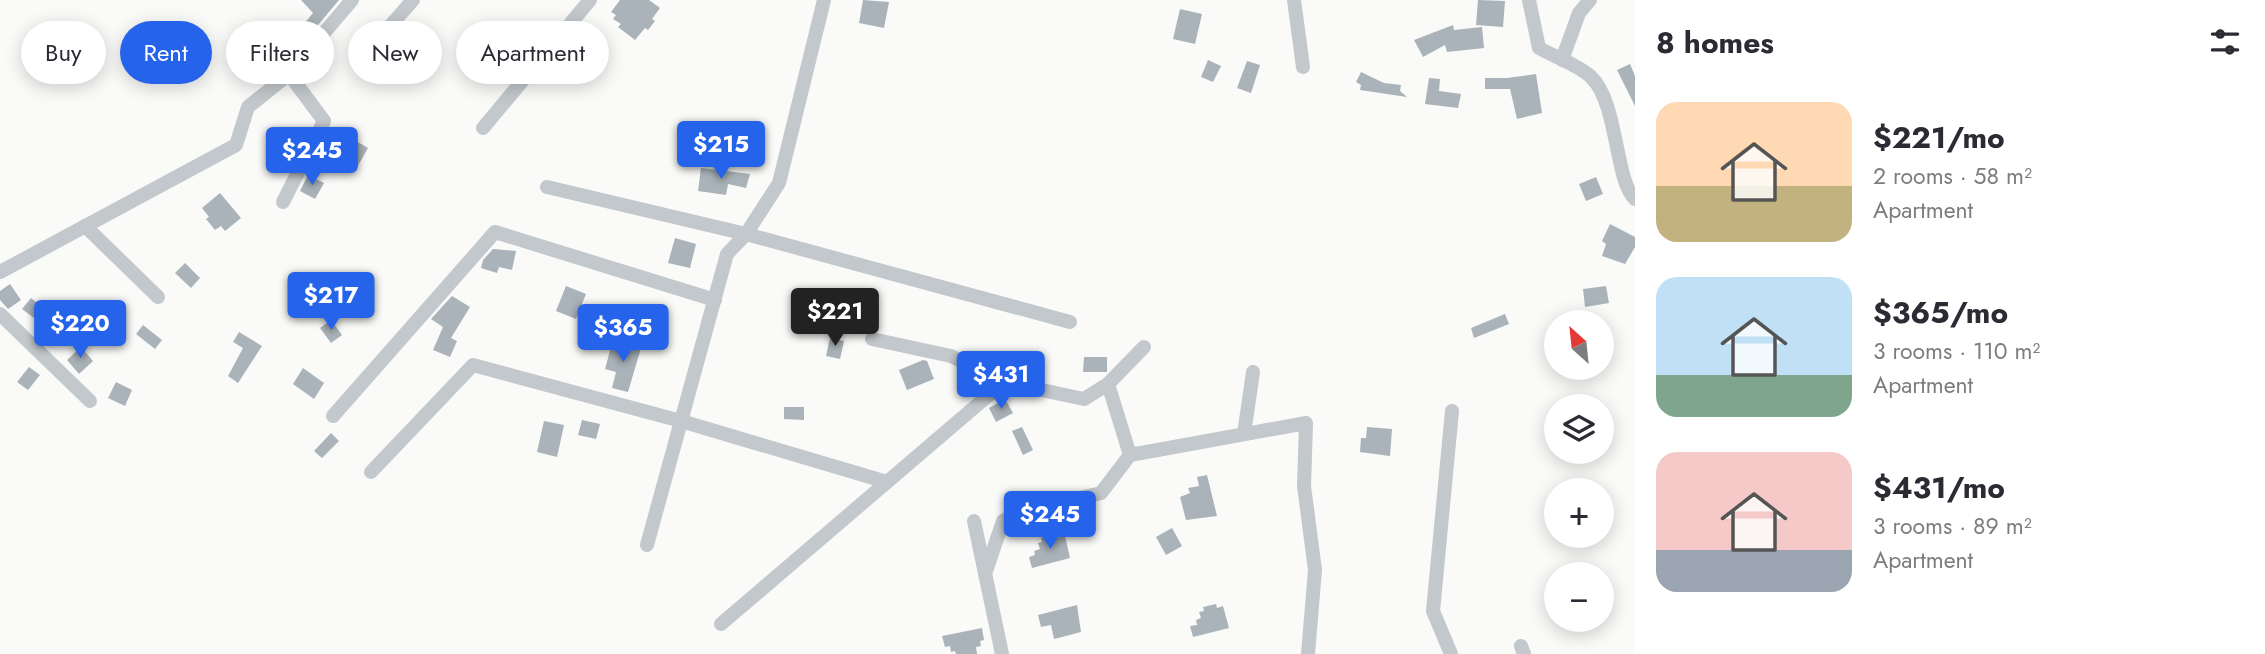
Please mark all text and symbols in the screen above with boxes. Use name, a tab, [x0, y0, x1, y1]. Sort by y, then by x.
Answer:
chip: Buy	[21, 21, 106, 84]
chip: Rent	[120, 21, 212, 84]
chip: Filters	[226, 21, 334, 84]
chip: New	[348, 21, 442, 84]
chip: Apartment	[456, 21, 609, 84]
text: 8 homes	[1656, 21, 1774, 64]
icon: filters	[2206, 23, 2244, 61]
text: $221/mo	[1873, 116, 2005, 159]
pin: $215	[680, 122, 762, 181]
text: $215	[693, 127, 749, 161]
pin: $245	[271, 128, 353, 187]
icon: home	[1712, 130, 1796, 214]
text: $245	[282, 133, 342, 167]
text: 2 rooms · 58 m²	[1873, 159, 2032, 193]
text: Apartment	[1873, 193, 1973, 227]
pin: $217	[290, 272, 372, 332]
text: $217	[304, 278, 358, 312]
pin: $221	[794, 288, 876, 348]
text: $365/mo	[1873, 291, 2008, 334]
text: $221	[807, 294, 863, 328]
pin: $220	[39, 300, 121, 360]
pin: $365	[582, 304, 664, 364]
icon: home	[1712, 305, 1796, 389]
text: $220	[50, 306, 110, 340]
text: $365	[594, 310, 652, 344]
north arrow	[1544, 310, 1614, 380]
map controls	[1544, 310, 1614, 632]
text: 3 rooms · 110 m²	[1873, 334, 2040, 368]
pin: $431	[960, 352, 1042, 411]
text: $431	[973, 357, 1029, 391]
text: Apartment	[1873, 368, 1973, 402]
button: layers	[1544, 394, 1614, 464]
text: $431/mo	[1873, 466, 2005, 509]
button: +	[1544, 478, 1614, 548]
icon: home	[1712, 480, 1796, 564]
pin: $245	[1009, 491, 1091, 551]
text: $245	[1020, 497, 1080, 531]
text: 3 rooms · 89 m²	[1873, 509, 2032, 543]
text: Apartment	[1873, 543, 1973, 577]
button: −	[1544, 562, 1614, 632]

